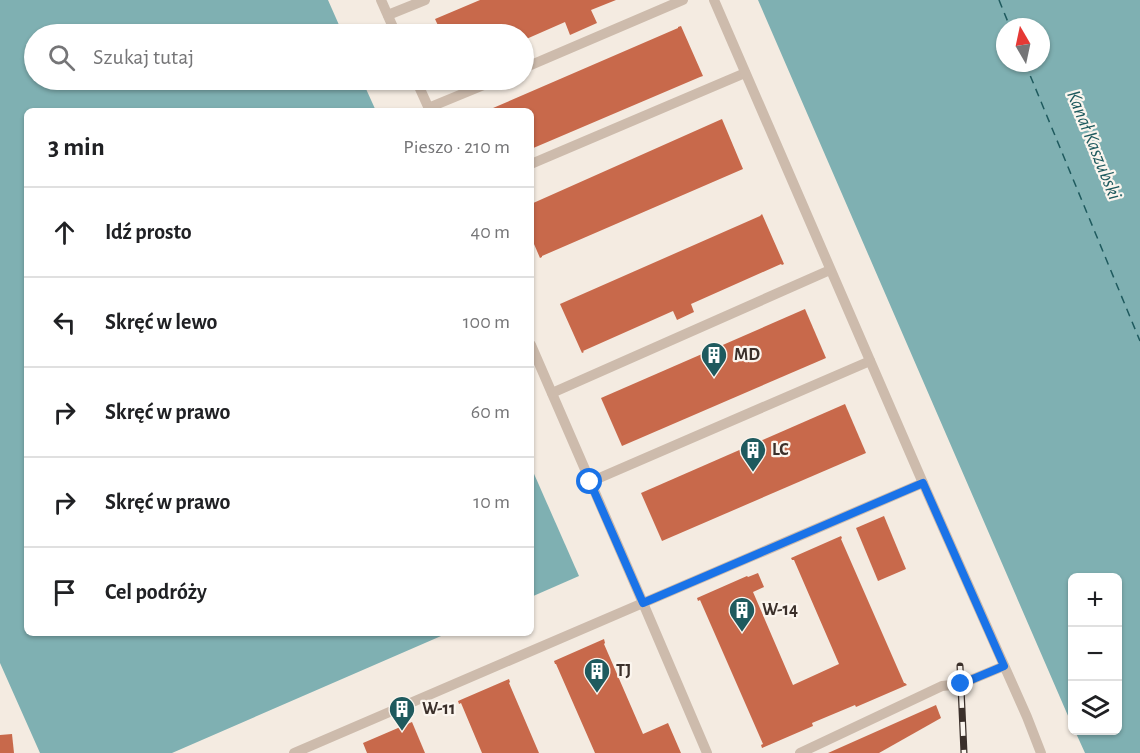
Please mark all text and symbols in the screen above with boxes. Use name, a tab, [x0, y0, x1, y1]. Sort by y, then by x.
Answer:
north arrow	[996, 18, 1050, 72]
search box	[24, 24, 534, 90]
icon: search	[45, 41, 78, 74]
text: Szukaj tutaj	[93, 46, 194, 68]
water label: Kanał Kaszubski	[1063, 87, 1125, 203]
text: 3 min	[48, 134, 105, 160]
text: Pieszo · 210 m	[403, 137, 510, 157]
icon: ahead	[48, 216, 81, 249]
text: Idź prosto	[105, 221, 192, 243]
text: 40 m	[471, 222, 510, 242]
icon: left	[48, 306, 81, 339]
text: Skręć w lewo	[105, 311, 217, 333]
text: 100 m	[463, 312, 510, 332]
building icon: MD	[699, 340, 729, 378]
place label: MD	[734, 346, 760, 364]
icon: right	[48, 396, 81, 429]
text: Skręć w prawo	[105, 401, 230, 423]
text: 60 m	[471, 402, 510, 422]
building icon: LC	[738, 435, 768, 473]
place label: LC	[772, 441, 789, 459]
route start	[576, 468, 602, 494]
icon: right	[48, 486, 81, 519]
text: Skręć w prawo	[105, 491, 230, 513]
text: 10 m	[473, 492, 510, 512]
map controls	[1068, 573, 1122, 735]
button: +	[1068, 573, 1122, 627]
icon: arrive	[48, 576, 81, 609]
text: Cel podróży	[105, 581, 207, 603]
building icon: W-14	[727, 595, 757, 633]
place label: W-14	[762, 601, 798, 619]
button: −	[1068, 627, 1122, 681]
building icon: TJ	[582, 656, 612, 694]
place label: TJ	[616, 662, 631, 680]
route end	[947, 670, 973, 696]
button: layers	[1068, 681, 1122, 735]
building icon: W-11	[387, 694, 417, 732]
place label: W-11	[422, 700, 455, 718]

